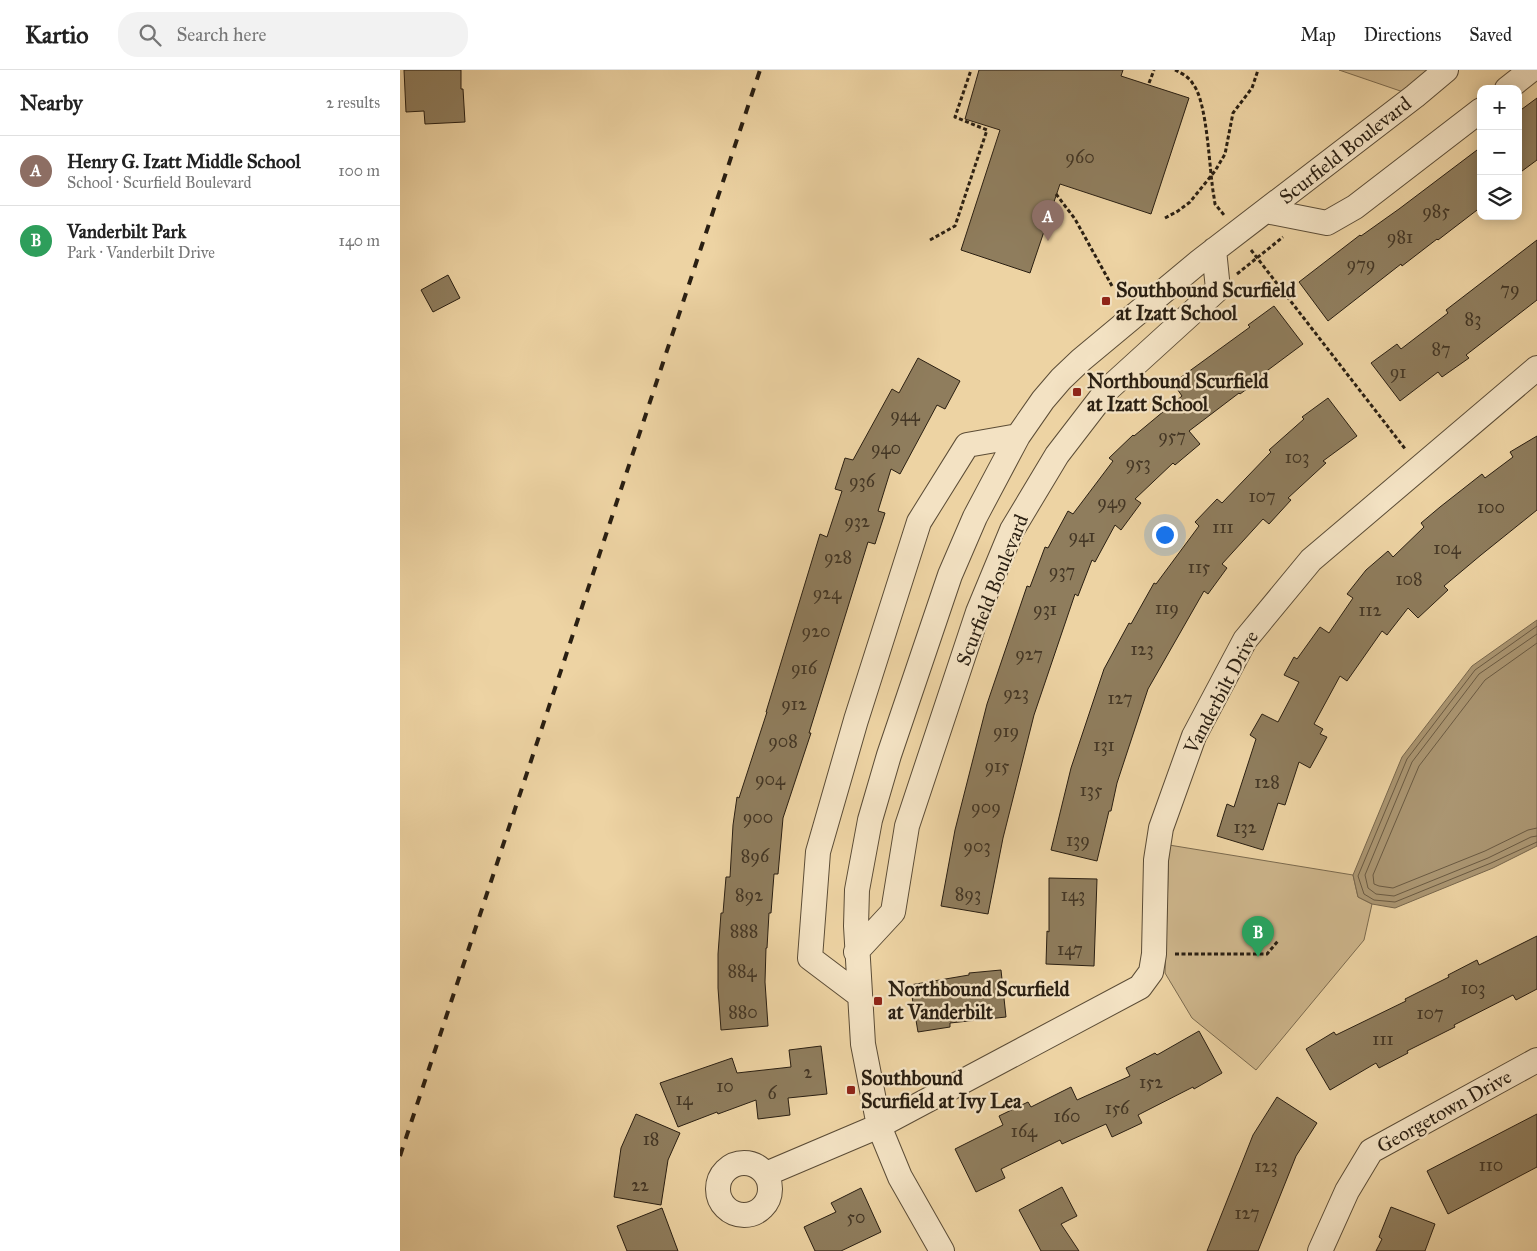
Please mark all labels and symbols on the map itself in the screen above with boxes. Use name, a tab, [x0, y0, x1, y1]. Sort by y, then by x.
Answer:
street label: Scurfield Boulevard	[1274, 91, 1416, 209]
house number: 960	[1065, 146, 1095, 168]
pin: A	[1032, 200, 1064, 241]
house number: 985	[1422, 200, 1450, 222]
house number: 981	[1387, 226, 1413, 248]
house number: 979	[1347, 253, 1375, 275]
place label: Southbound Scurfield at Izatt School	[1116, 278, 1297, 325]
house number: 79	[1500, 278, 1520, 300]
marker: Southbound Scurfield at Izatt School	[1100, 295, 1112, 307]
house number: 83	[1465, 308, 1481, 330]
house number: 87	[1431, 338, 1451, 360]
house number: 91	[1390, 361, 1406, 383]
place label: Northbound Scurfield at Izatt School	[1087, 369, 1270, 416]
marker: Northbound Scurfield at Izatt School	[1071, 386, 1083, 398]
house number: 944	[890, 404, 921, 426]
house number: 957	[1158, 425, 1186, 447]
house number: 940	[871, 437, 901, 459]
house number: 103	[1285, 446, 1309, 468]
house number: 953	[1125, 452, 1151, 474]
house number: 936	[849, 470, 876, 492]
house number: 107	[1248, 485, 1276, 507]
house number: 949	[1097, 491, 1127, 513]
house number: 100	[1477, 496, 1505, 518]
house number: 932	[844, 510, 870, 532]
street label: Scurfield Boulevard	[951, 511, 1033, 669]
house number: 111	[1212, 516, 1234, 538]
your location	[1152, 522, 1178, 548]
house number: 941	[1069, 525, 1095, 547]
house number: 104	[1433, 537, 1462, 559]
house number: 928	[824, 546, 852, 568]
house number: 115	[1188, 556, 1211, 578]
house number: 937	[1049, 560, 1075, 582]
house number: 108	[1395, 568, 1423, 590]
house number: 924	[813, 582, 842, 604]
house number: 119	[1155, 597, 1179, 619]
house number: 931	[1033, 598, 1057, 620]
house number: 112	[1358, 599, 1382, 621]
house number: 920	[801, 620, 831, 642]
street label: Vanderbilt Drive	[1178, 626, 1263, 758]
house number: 123	[1130, 638, 1154, 660]
house number: 927	[1015, 643, 1043, 665]
house number: 916	[791, 657, 818, 679]
house number: 923	[1003, 682, 1029, 704]
house number: 127	[1107, 687, 1133, 709]
house number: 912	[781, 693, 807, 715]
house number: 919	[993, 720, 1019, 742]
house number: 908	[768, 730, 798, 752]
house number: 131	[1093, 734, 1115, 756]
house number: 915	[985, 755, 1010, 777]
house number: 904	[755, 768, 786, 790]
house number: 128	[1254, 771, 1280, 793]
house number: 135	[1080, 779, 1103, 801]
house number: 909	[971, 796, 1001, 818]
house number: 900	[743, 806, 773, 828]
house number: 132	[1233, 816, 1257, 838]
house number: 139	[1066, 829, 1090, 851]
house number: 903	[963, 835, 991, 857]
house number: 896	[741, 845, 770, 867]
house number: 893	[955, 883, 981, 905]
house number: 892	[735, 884, 763, 906]
house number: 143	[1061, 884, 1085, 906]
pin: B	[1242, 916, 1274, 957]
house number: 888	[730, 920, 758, 942]
house number: 147	[1057, 938, 1083, 960]
house number: 884	[727, 960, 758, 982]
place label: Northbound Scurfield at Vanderbilt	[888, 977, 1071, 1024]
house number: 103	[1461, 977, 1485, 999]
marker: Northbound Scurfield at Vanderbilt	[872, 995, 884, 1007]
house number: 880	[728, 1001, 758, 1023]
house number: 107	[1416, 1002, 1444, 1024]
house number: 111	[1372, 1028, 1394, 1050]
house number: 2	[804, 1061, 813, 1083]
street label: Georgetown Drive	[1373, 1064, 1516, 1159]
place label: Southbound Scurfield at Ivy Lea	[861, 1066, 1022, 1114]
house number: 152	[1139, 1071, 1163, 1093]
house number: 10	[716, 1075, 734, 1097]
house number: 6	[767, 1082, 777, 1104]
marker: Southbound Scurfield at Ivy Lea	[845, 1084, 857, 1096]
house number: 14	[675, 1088, 694, 1110]
house number: 156	[1105, 1097, 1130, 1119]
house number: 160	[1054, 1105, 1080, 1127]
house number: 164	[1011, 1120, 1038, 1142]
house number: 18	[643, 1128, 659, 1150]
house number: 110	[1479, 1154, 1503, 1176]
house number: 123	[1254, 1155, 1278, 1177]
house number: 22	[631, 1174, 649, 1196]
house number: 127	[1234, 1202, 1260, 1224]
house number: 50	[847, 1206, 865, 1228]

